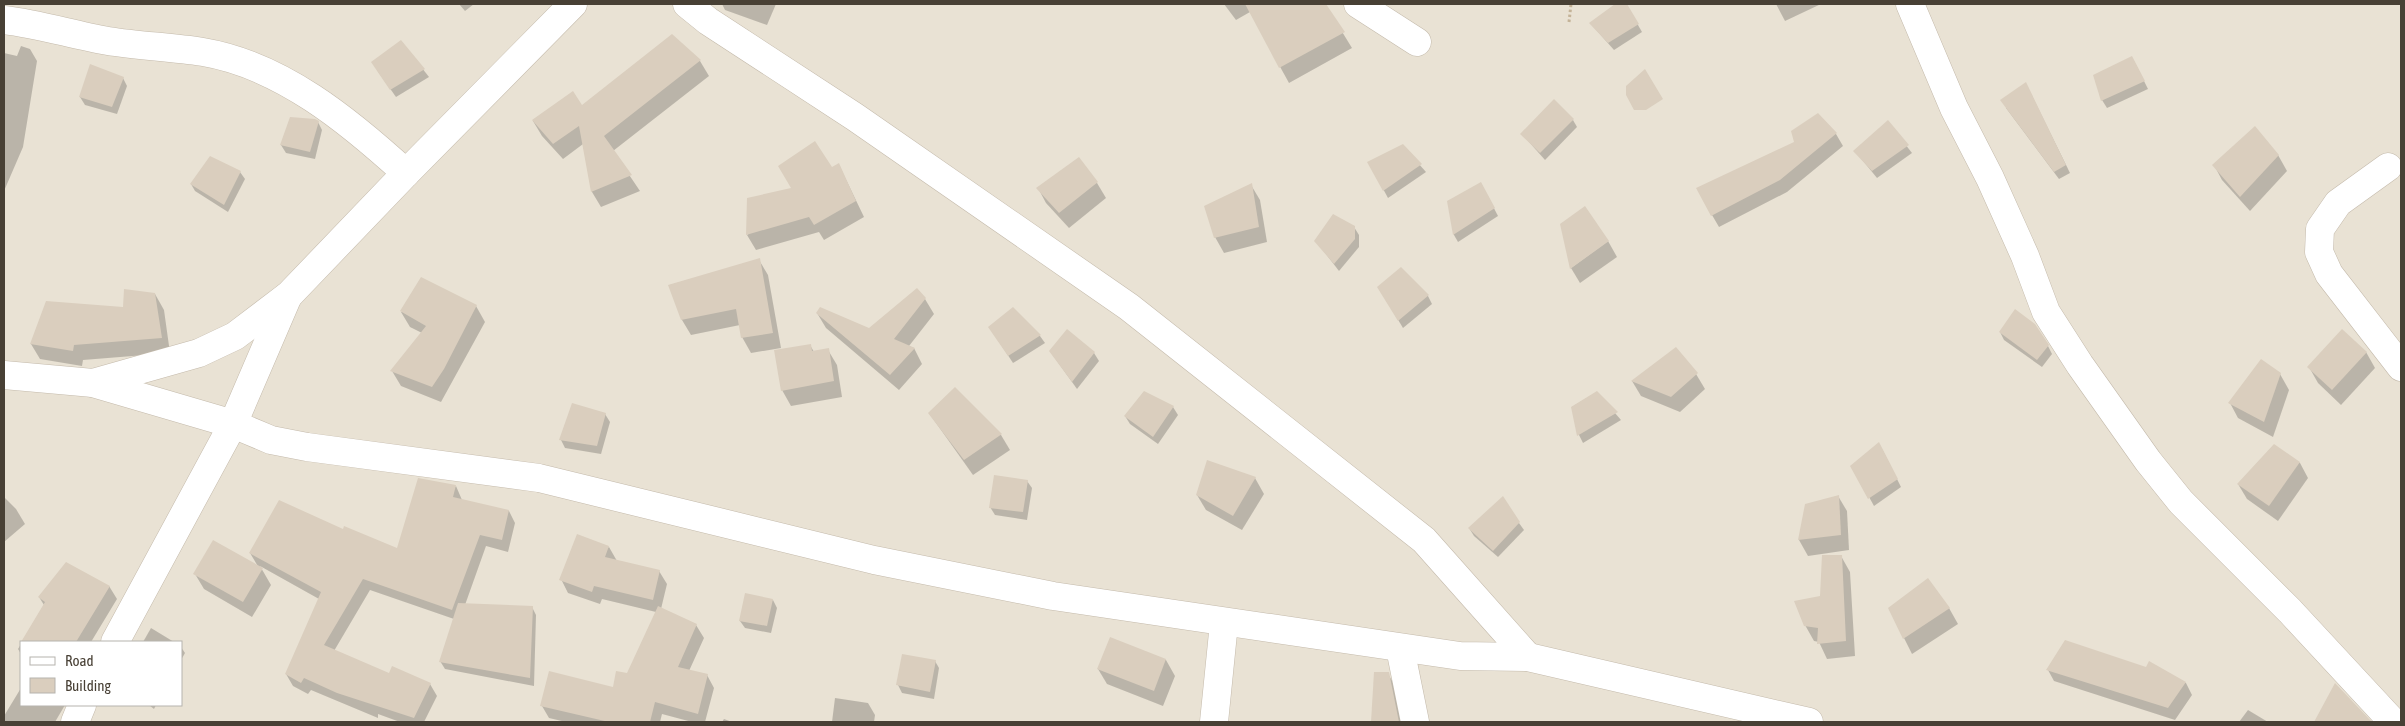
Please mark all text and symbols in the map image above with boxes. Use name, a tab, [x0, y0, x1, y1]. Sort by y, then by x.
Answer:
legend	[20, 641, 182, 706]
text: Road	[65, 652, 94, 669]
text: Building	[65, 677, 111, 694]

